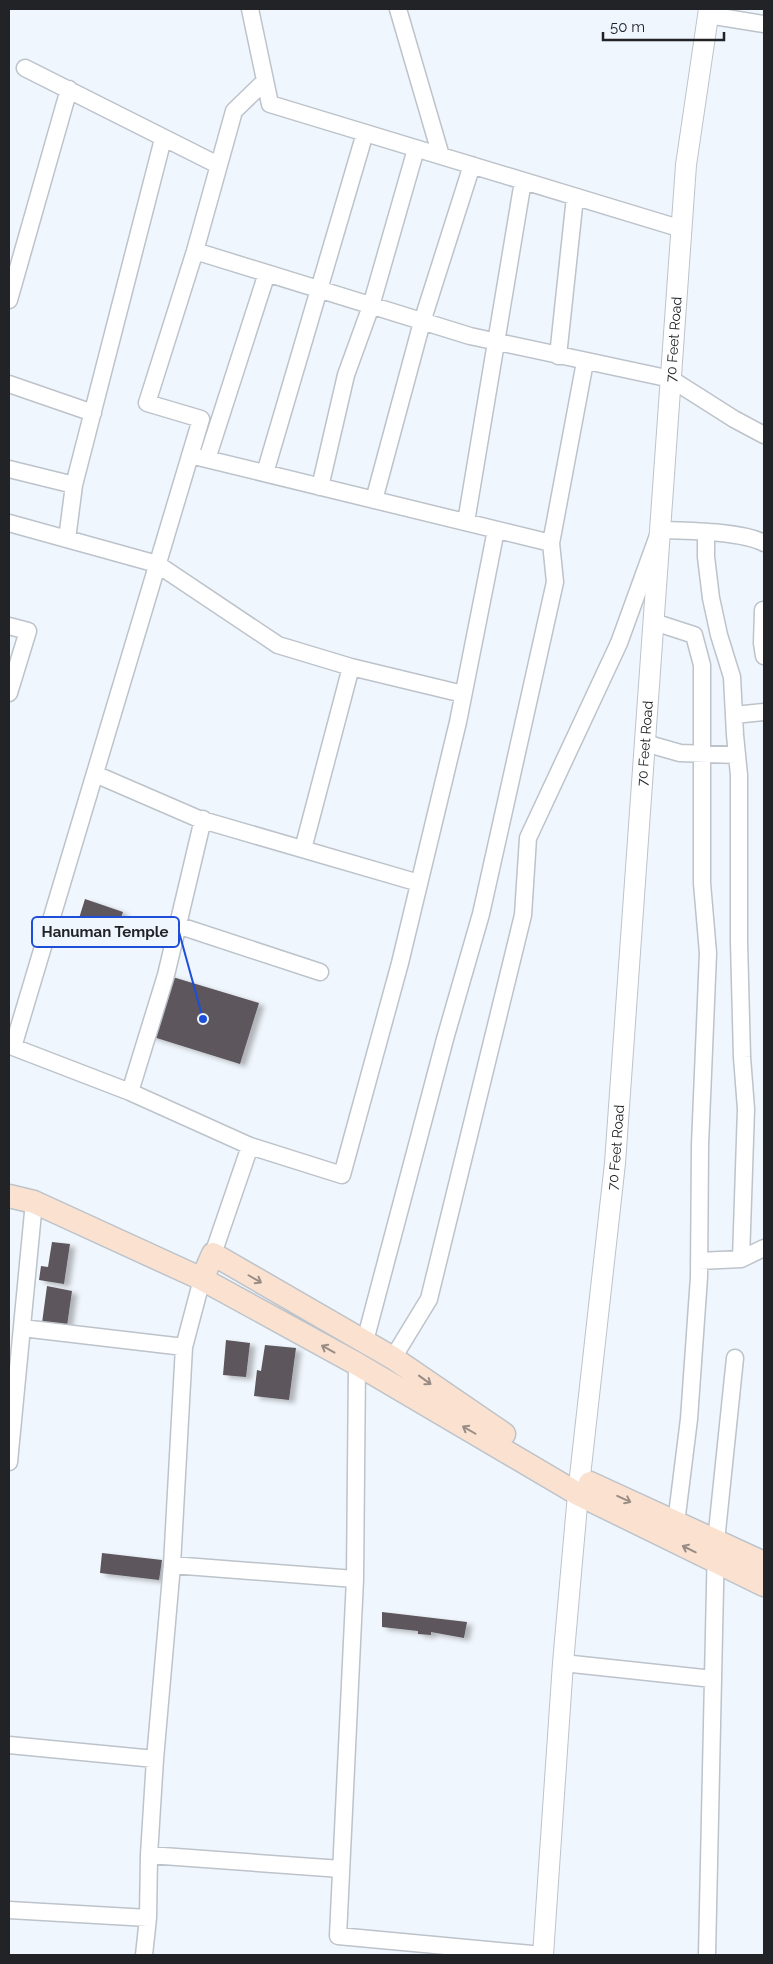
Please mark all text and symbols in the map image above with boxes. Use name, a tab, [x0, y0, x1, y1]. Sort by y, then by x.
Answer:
scale bar	[603, 10, 724, 42]
text: 50 m	[610, 18, 645, 36]
street label: 70 Feet Road	[663, 296, 685, 383]
street label: 70 Feet Road	[634, 700, 656, 787]
callout: Hanuman Temple	[32, 917, 179, 947]
text: Hanuman Temple	[42, 923, 168, 941]
street label: 70 Feet Road	[604, 1104, 627, 1191]
one-way arrow	[248, 1274, 262, 1284]
one-way arrow	[321, 1343, 336, 1353]
one-way arrow	[417, 1375, 431, 1385]
one-way arrow	[461, 1425, 476, 1435]
one-way arrow	[616, 1494, 631, 1504]
one-way arrow	[681, 1544, 696, 1554]

